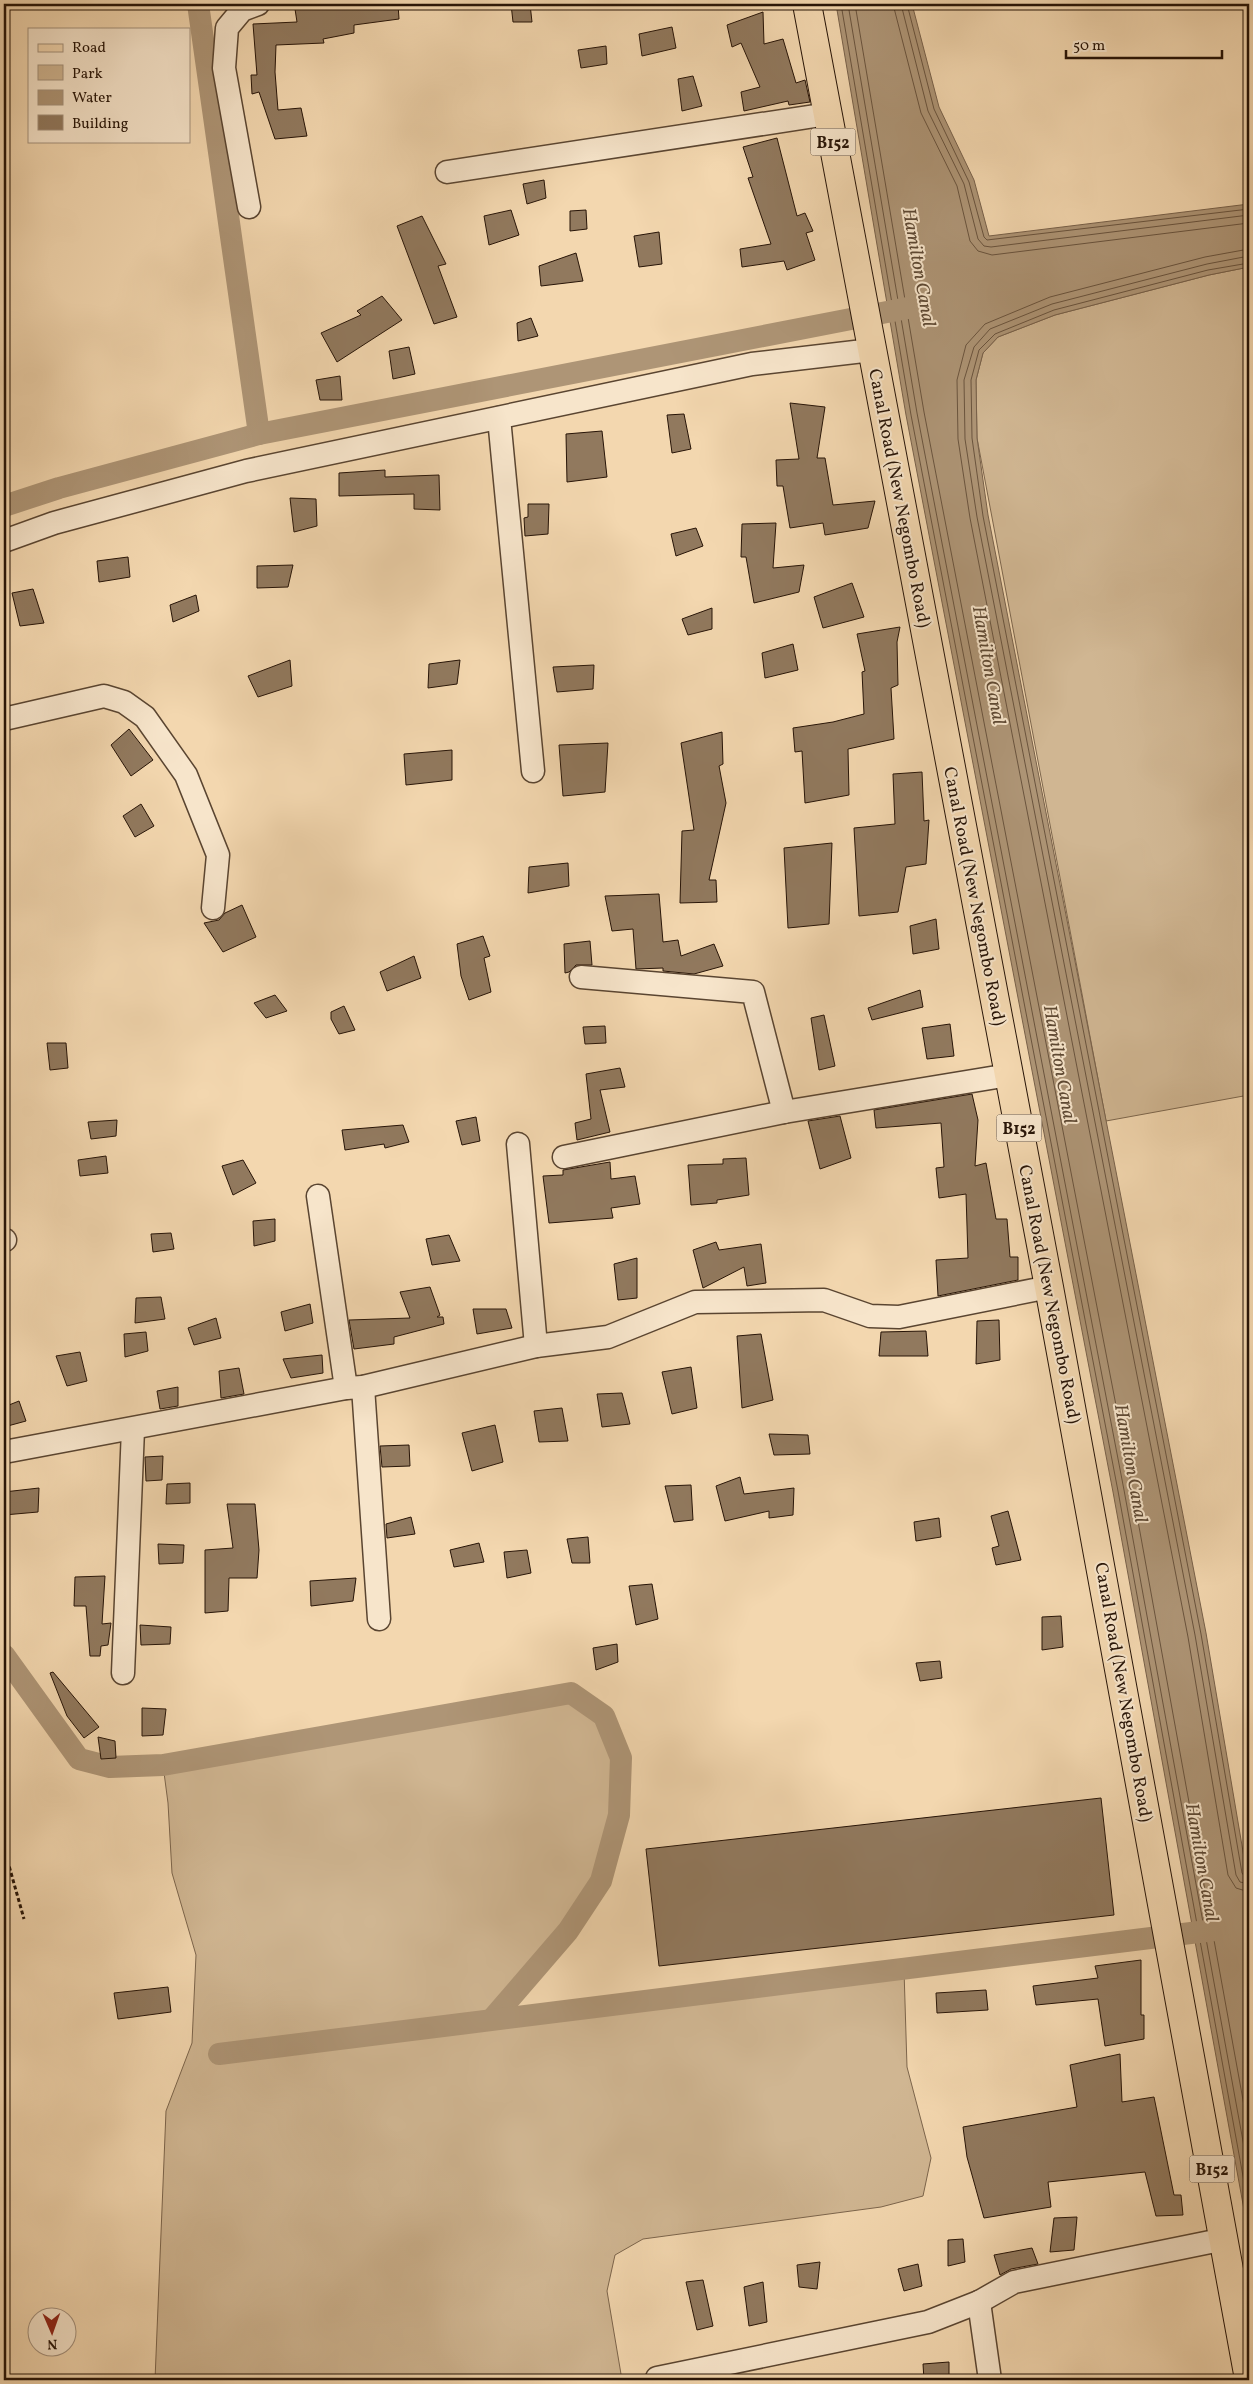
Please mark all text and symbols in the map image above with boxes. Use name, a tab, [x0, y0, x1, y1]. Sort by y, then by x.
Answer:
legend	[28, 28, 190, 142]
scale bar	[1066, 28, 1222, 60]
text: 50 m	[1073, 36, 1105, 57]
text: Road	[72, 38, 106, 59]
text: Park	[72, 64, 103, 85]
text: Water	[72, 88, 112, 109]
text: Building	[72, 114, 129, 135]
road number: B152	[810, 128, 856, 156]
water label: Hamilton Canal	[895, 206, 941, 329]
street label: Canal Road (New Negombo Road)	[861, 367, 936, 630]
water label: Hamilton Canal	[965, 604, 1011, 727]
street label: Canal Road (New Negombo Road)	[936, 765, 1011, 1028]
water label: Hamilton Canal	[1036, 1003, 1082, 1126]
road number: B152	[996, 1114, 1042, 1142]
street label: Canal Road (New Negombo Road)	[1011, 1163, 1086, 1426]
water label: Hamilton Canal	[1107, 1402, 1153, 1525]
street label: Canal Road (New Negombo Road)	[1087, 1561, 1158, 1824]
water label: Hamilton Canal	[1178, 1801, 1224, 1924]
road number: B152	[1190, 2156, 1234, 2182]
north arrow	[28, 2306, 78, 2356]
text: N	[47, 2334, 58, 2353]

